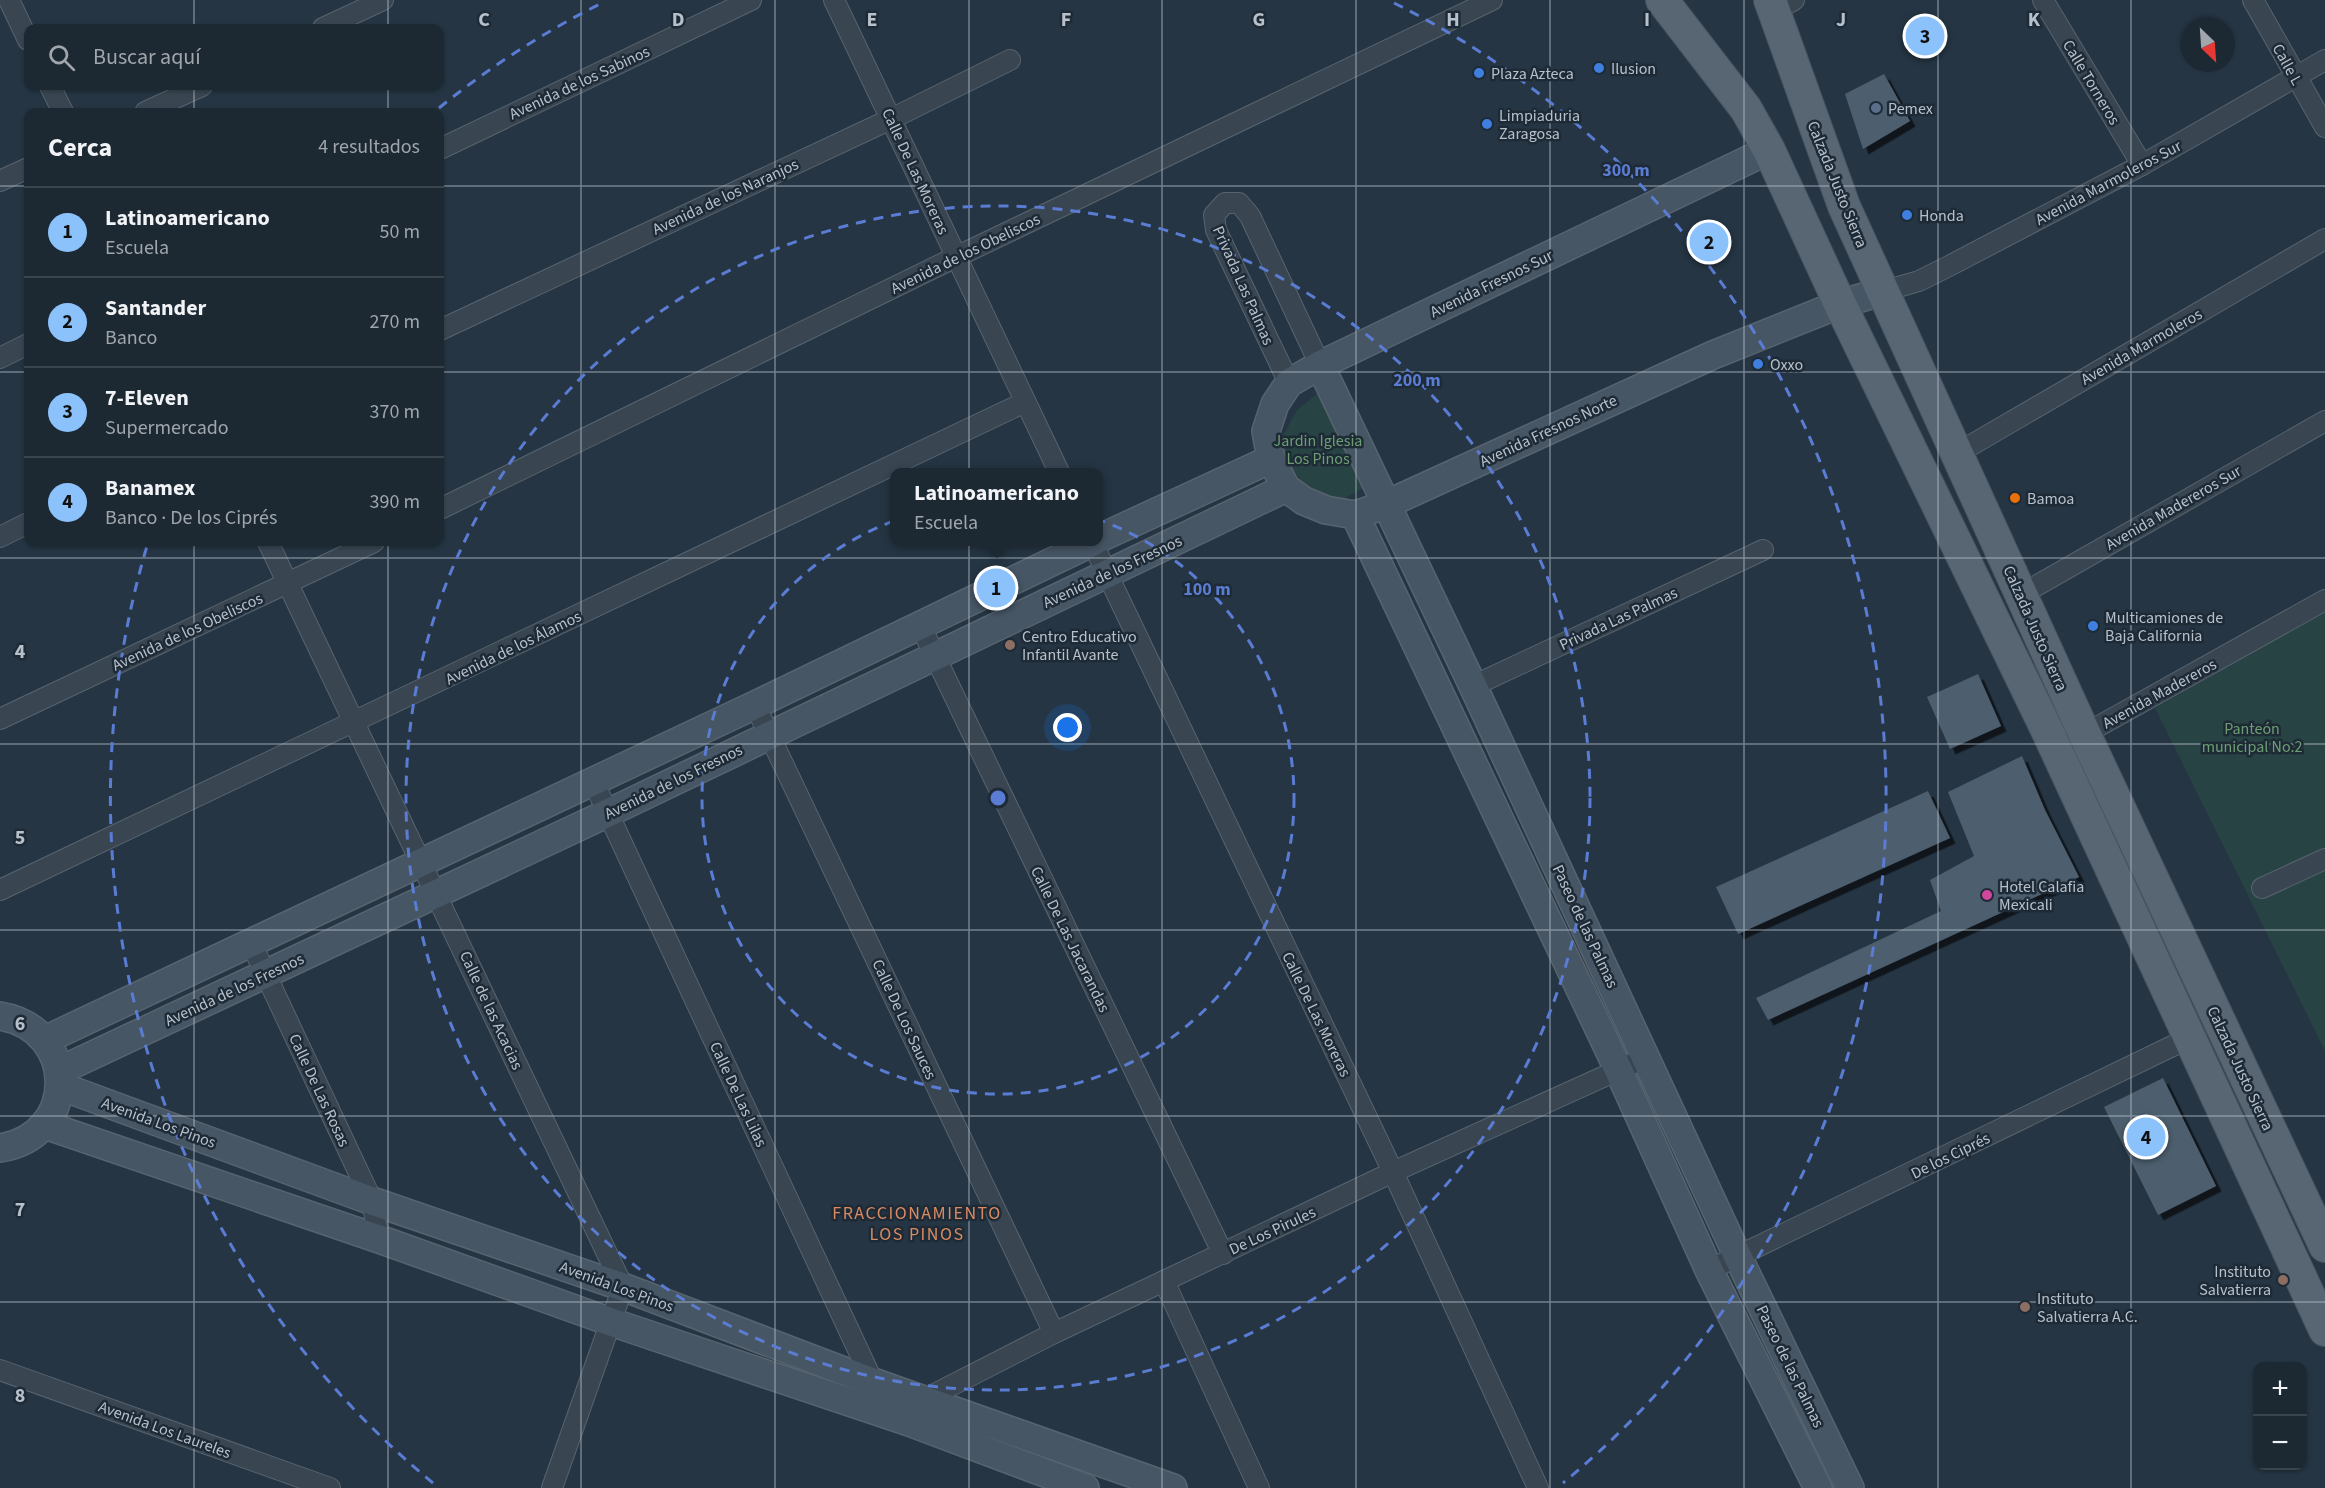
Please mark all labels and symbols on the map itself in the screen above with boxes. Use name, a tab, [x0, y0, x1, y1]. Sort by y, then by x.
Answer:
text: C	[478, 6, 490, 34]
text: D	[672, 6, 684, 34]
text: E	[867, 6, 877, 34]
text: F	[1061, 6, 1071, 34]
text: G	[1253, 6, 1265, 34]
text: H	[1446, 6, 1460, 34]
text: I	[1644, 6, 1650, 34]
text: J	[1836, 6, 1846, 34]
text: K	[2028, 6, 2041, 34]
pin: 3	[1906, 14, 1944, 58]
north arrow	[2181, 18, 2235, 72]
street label: Calle Torneros	[2057, 36, 2125, 129]
street label: Calle L	[2267, 40, 2308, 89]
street label: Avenida de los Sabinos	[505, 41, 654, 125]
place label: Ilusion	[1611, 58, 1656, 80]
marker: Ilusion	[1592, 61, 1606, 75]
place label: Plaza Azteca	[1491, 63, 1574, 85]
marker: Plaza Azteca	[1472, 66, 1486, 80]
place label: Pemex	[1888, 98, 1933, 120]
marker: Pemex	[1869, 101, 1883, 115]
street label: Calle De Las Moreras	[876, 105, 954, 238]
place label: Limpiaduria Zaragosa	[1499, 105, 1580, 145]
marker: Limpiaduria Zaragosa	[1480, 117, 1494, 131]
street label: Calzada Justo Sierra	[1802, 118, 1873, 251]
street label: Avenida Marmoleros Sur	[2031, 135, 2186, 231]
street label: Avenida de los Naranjos	[649, 153, 802, 240]
text: 300 m	[1602, 158, 1650, 183]
place label: Honda	[1919, 205, 1964, 227]
street label: Avenida de los Obeliscos	[887, 208, 1044, 300]
marker: Honda	[1900, 208, 1914, 222]
pin: 2	[1690, 220, 1728, 264]
street label: Privada Las Palmas	[1207, 222, 1279, 349]
street label: Avenida Fresnos Sur	[1426, 244, 1557, 323]
street label: Avenida Marmoleros	[2077, 303, 2206, 391]
place label: Oxxo	[1770, 354, 1803, 376]
marker: Oxxo	[1751, 357, 1765, 371]
text: 200 m	[1393, 368, 1441, 393]
street label: Avenida Fresnos Norte	[1476, 389, 1621, 472]
park label: Jardin Iglesia Los Pinos	[1274, 430, 1362, 470]
street label: Avenida Madereros Sur	[2102, 460, 2246, 556]
place label: Bamoa	[2027, 488, 2074, 510]
marker: Bamoa	[2008, 491, 2022, 505]
street label: Avenida de los Fresnos	[1039, 530, 1186, 614]
street label: Calzada Justo Sierra	[1998, 562, 2073, 695]
pin: 1	[976, 566, 1016, 610]
text: 100 m	[1183, 577, 1231, 602]
street label: Privada Las Palmas	[1556, 582, 1681, 656]
street label: Avenida de los Obeliscos	[109, 587, 267, 676]
street label: Avenida de los Álamos	[442, 605, 585, 690]
place label: Multicamiones de Baja California	[2105, 607, 2223, 647]
marker: Multicamiones de Baja California	[2086, 619, 2100, 633]
place label: Centro Educativo Infantil Avante	[1022, 626, 1137, 666]
text: 4	[15, 638, 26, 666]
marker: Centro Educativo Infantil Avante	[1003, 638, 1017, 652]
street label: Avenida Madereros	[2098, 653, 2221, 734]
your location	[1053, 713, 1082, 742]
park label: Panteón municipal No.2	[2202, 718, 2302, 758]
street label: Avenida de los Fresnos	[601, 739, 746, 825]
centre of rings	[988, 788, 1008, 808]
text: 5	[15, 824, 25, 852]
street label: Paseo de las Palmas	[1547, 861, 1623, 992]
street label: Calle De Las Jacarandas	[1025, 863, 1115, 1016]
place label: Hotel Calafia Mexicali	[1999, 876, 2084, 916]
marker: Hotel Calafia Mexicali	[1980, 888, 1994, 902]
street label: Avenida de los Fresnos	[161, 948, 308, 1032]
street label: Calle de las Acacias	[454, 948, 528, 1074]
street label: Calle De Las Moreras	[1276, 948, 1356, 1081]
street label: Calle De Los Sauces	[867, 956, 942, 1083]
street label: Calzada Justo Sierra	[2202, 1003, 2279, 1134]
text: 6	[15, 1010, 25, 1038]
street label: Calle De Las Rosas	[283, 1030, 355, 1151]
street label: Calle De Las Lilas	[704, 1038, 772, 1151]
street label: Avenida Los Pinos	[99, 1092, 219, 1154]
pin: 4	[2126, 1114, 2166, 1160]
street label: De los Ciprés	[1907, 1127, 1994, 1185]
text: 7	[15, 1196, 25, 1224]
district label: FRACCIONAMIENTO LOS PINOS	[832, 1201, 1002, 1247]
street label: De Los Pirules	[1226, 1201, 1320, 1261]
street label: Avenida Los Pinos	[557, 1256, 677, 1318]
place label: Instituto Salvatierra	[2199, 1261, 2271, 1301]
marker: Instituto Salvatierra	[2276, 1273, 2290, 1287]
place label: Instituto Salvatierra A.C.	[2037, 1288, 2138, 1328]
marker: Instituto Salvatierra A.C.	[2018, 1300, 2032, 1314]
street label: Paseo de las Palmas	[1751, 1302, 1829, 1432]
text: 8	[15, 1382, 25, 1410]
street label: Avenida Los Laureles	[95, 1396, 234, 1464]

